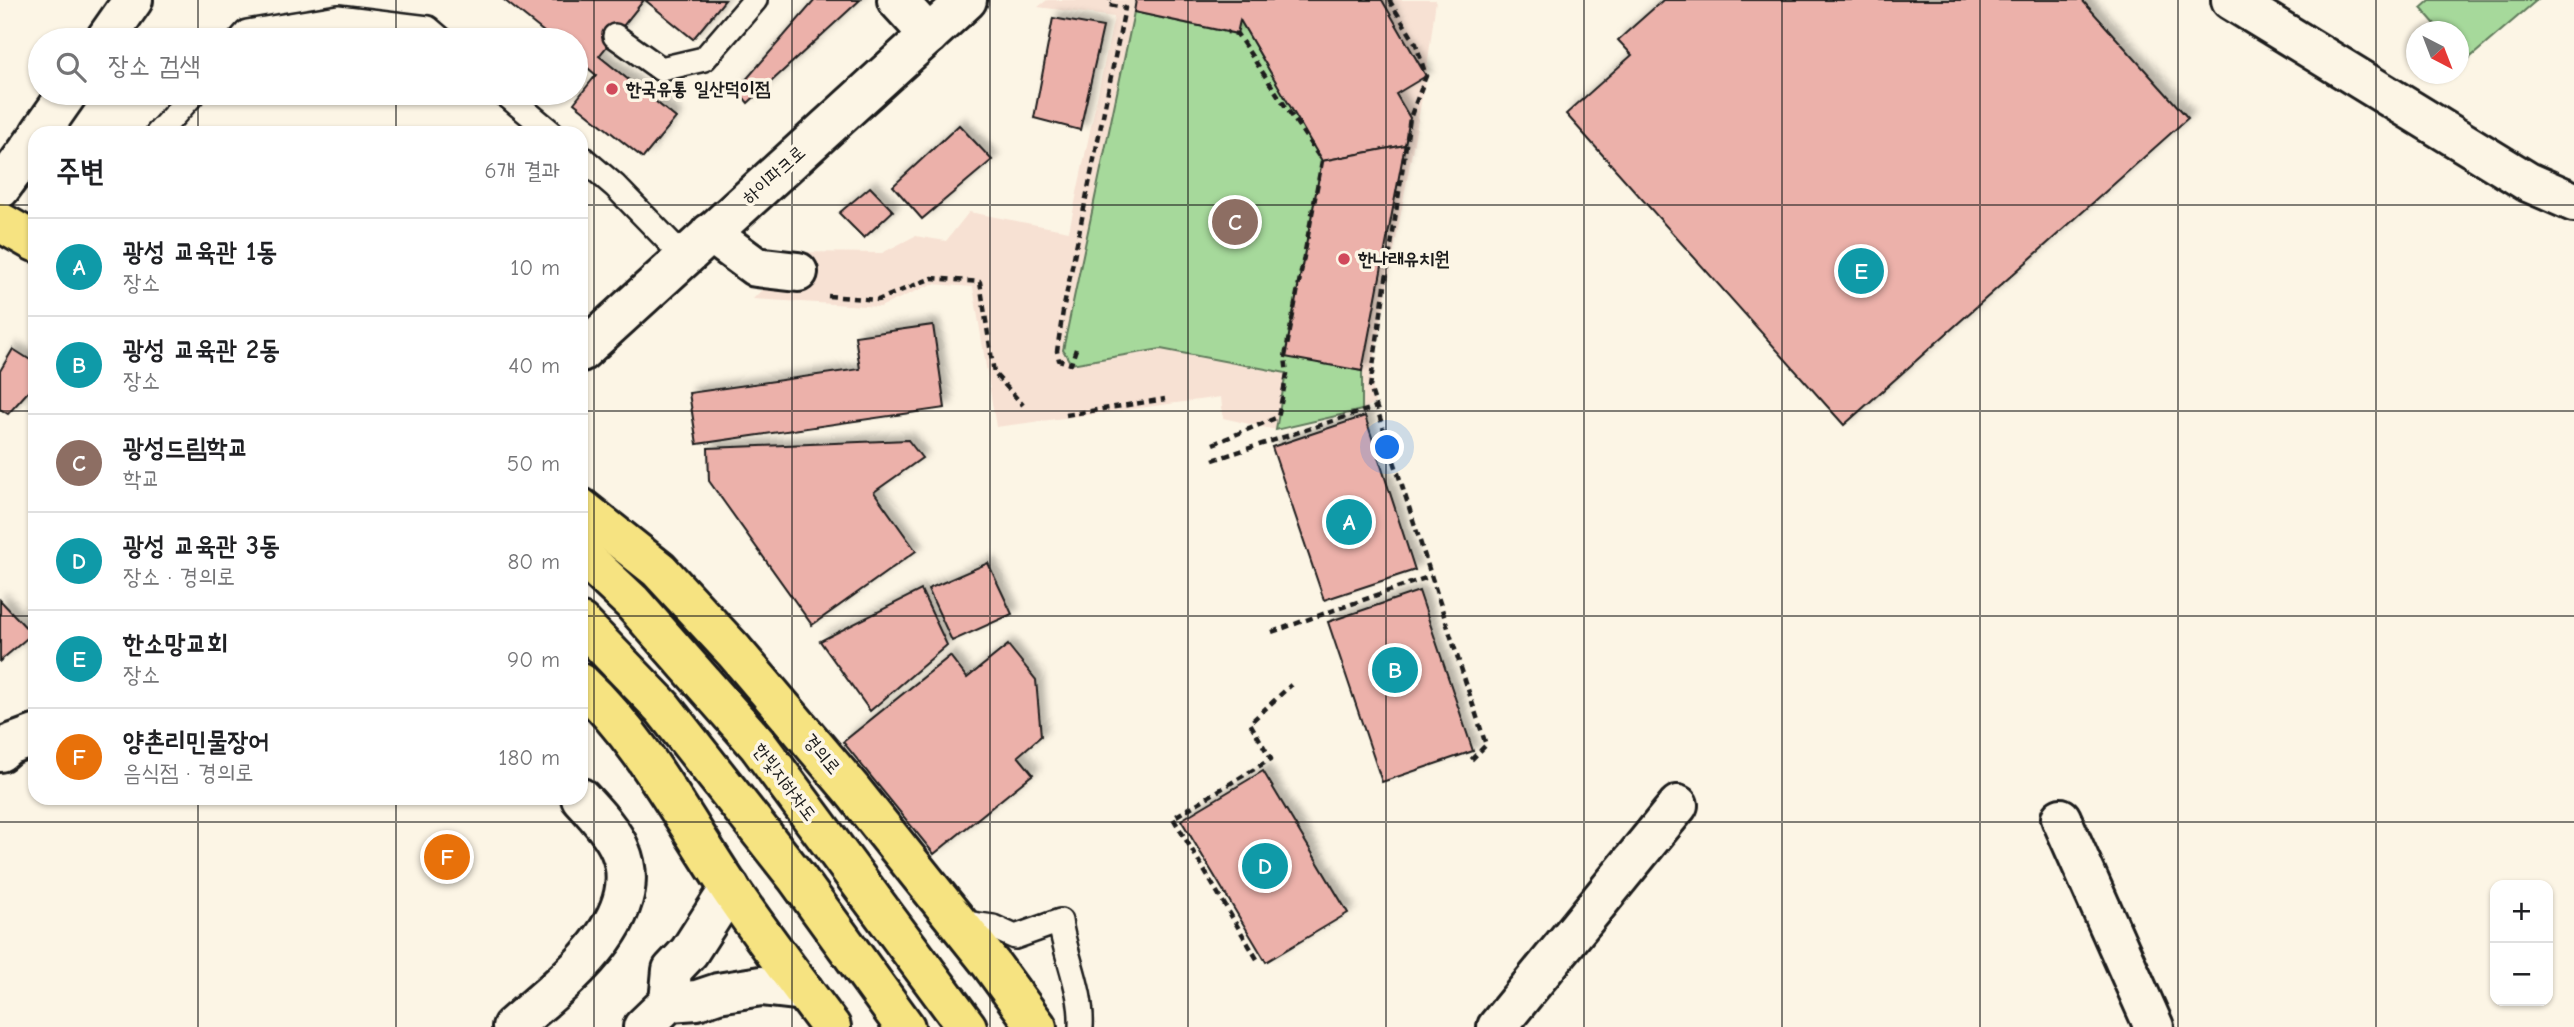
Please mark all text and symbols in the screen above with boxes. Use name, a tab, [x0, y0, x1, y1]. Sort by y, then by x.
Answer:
north arrow	[2406, 21, 2469, 84]
search box	[28, 28, 588, 105]
icon: search	[52, 48, 90, 86]
text: 장소 검색	[108, 51, 200, 81]
place label: 한국유통 일산덕이점	[625, 78, 771, 100]
marker: 한국유통 일산덕이점	[604, 81, 620, 97]
street label: 하이파크로	[738, 141, 810, 209]
text: 주변	[56, 154, 104, 189]
text: 6개 결과	[484, 157, 560, 184]
pin: C	[1212, 196, 1258, 248]
text: 광성 교육관 1동	[123, 237, 277, 267]
pin: E	[1838, 245, 1884, 297]
place label: 한나래유치원	[1357, 248, 1450, 270]
marker: 한나래유치원	[1336, 251, 1352, 267]
text: A	[73, 254, 85, 281]
text: 10 m	[510, 254, 560, 281]
text: 장소	[123, 269, 160, 296]
text: 광성 교육관 2동	[123, 335, 280, 365]
text: B	[72, 352, 86, 379]
text: 40 m	[508, 352, 560, 379]
text: 장소	[123, 367, 160, 394]
your location	[1370, 430, 1404, 464]
text: 광성드림학교	[123, 433, 249, 463]
text: C	[72, 450, 86, 477]
text: 50 m	[507, 450, 560, 477]
text: 학교	[123, 465, 160, 492]
pin: A	[1326, 496, 1372, 548]
text: 광성 교육관 3동	[123, 531, 280, 561]
text: D	[72, 548, 86, 575]
text: 80 m	[507, 548, 560, 575]
text: 장소 · 경의로	[123, 563, 235, 590]
text: 한소망교회	[123, 629, 228, 659]
pin: B	[1372, 644, 1418, 696]
text: E	[72, 646, 86, 673]
text: 90 m	[507, 646, 560, 673]
text: 장소	[123, 661, 160, 688]
text: 양촌리민물장어	[123, 727, 269, 757]
street label: 경의로	[799, 729, 845, 779]
street label: 한빛지하차도	[749, 739, 821, 825]
text: F	[72, 744, 86, 771]
text: 180 m	[498, 744, 560, 771]
text: 음식점 · 경의로	[123, 759, 253, 786]
pin: F	[424, 831, 470, 883]
pin: D	[1242, 840, 1288, 892]
map controls	[2490, 880, 2553, 1006]
button: +	[2490, 880, 2553, 943]
button: −	[2490, 943, 2553, 1006]

